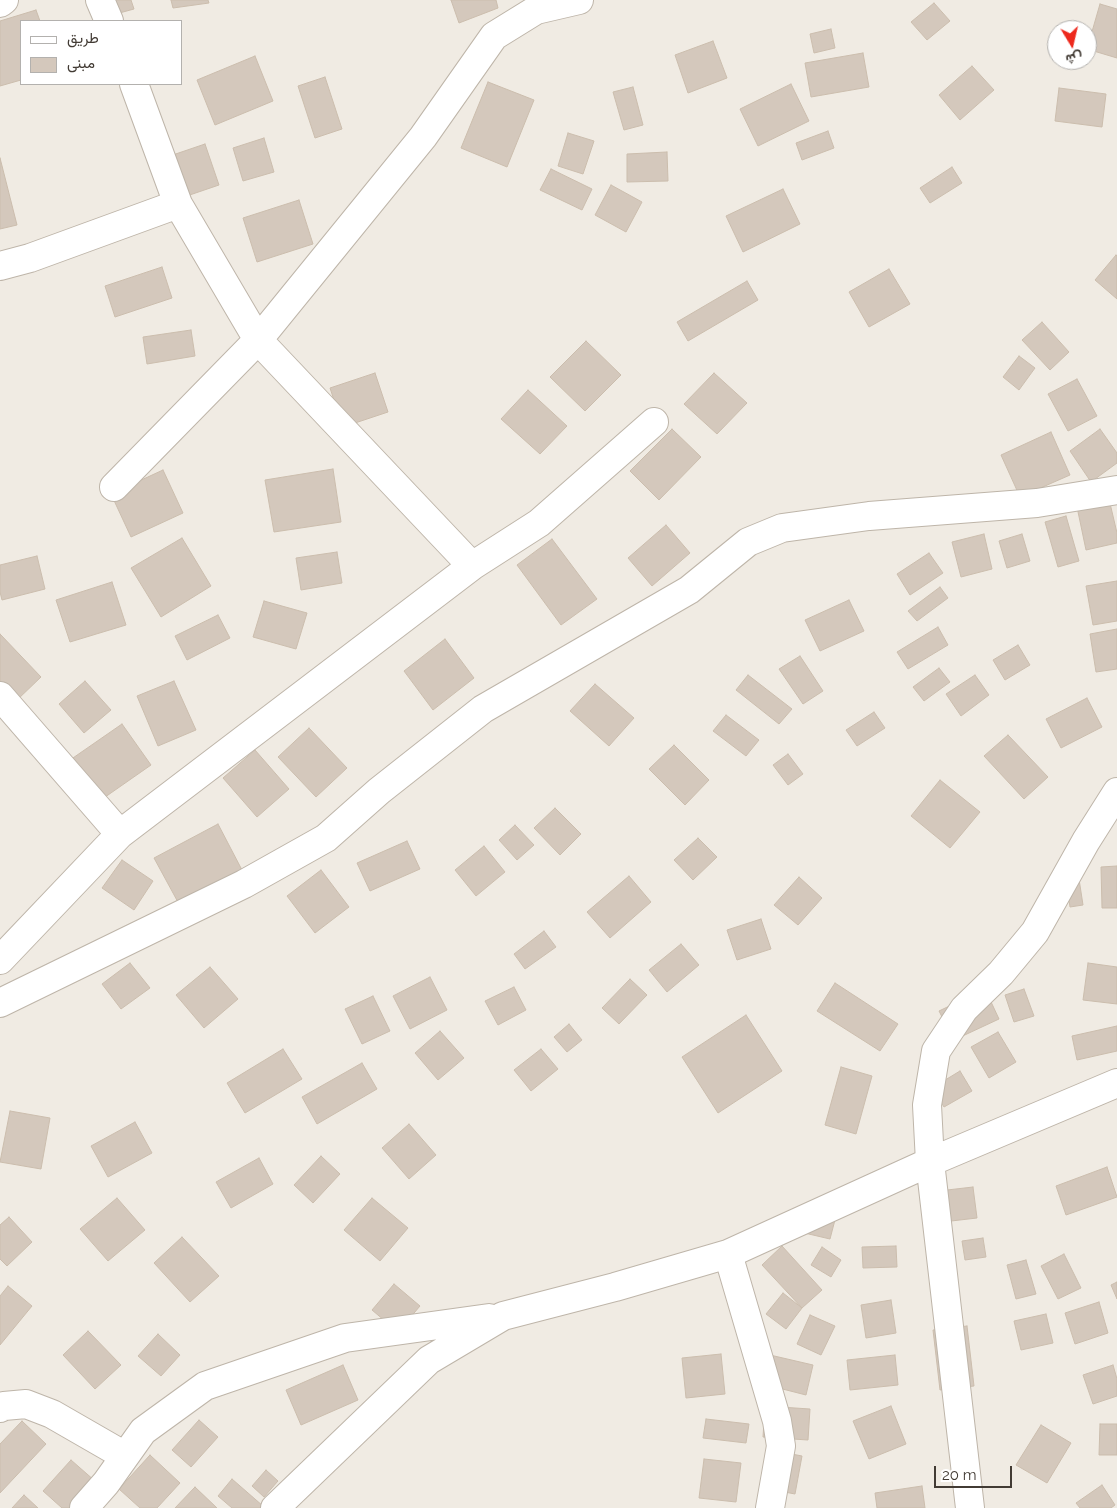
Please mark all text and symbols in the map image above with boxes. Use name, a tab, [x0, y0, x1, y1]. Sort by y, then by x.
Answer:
legend	[20, 20, 182, 85]
north arrow	[1047, 20, 1097, 70]
text: طريق	[67, 29, 99, 47]
text: ش	[1065, 50, 1084, 68]
text: مبنى	[67, 54, 95, 72]
scale bar	[937, 1456, 1014, 1488]
text: 20 m	[942, 1466, 977, 1484]

